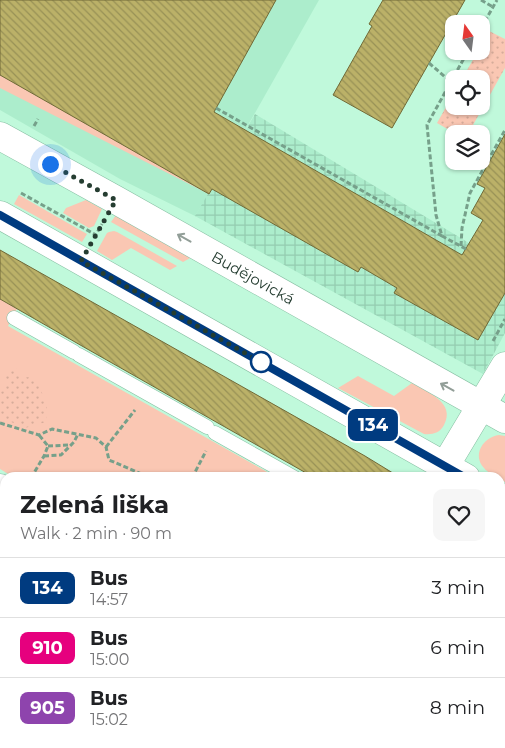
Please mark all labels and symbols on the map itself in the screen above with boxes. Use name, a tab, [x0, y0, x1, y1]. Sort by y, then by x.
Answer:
north arrow	[445, 15, 490, 60]
your location	[38, 152, 63, 177]
one-way arrow	[177, 233, 191, 243]
street label: Budějovická	[208, 246, 298, 308]
unlabelled marker	[250, 351, 272, 373]
one-way arrow	[441, 381, 455, 391]
line badge: 134	[344, 409, 402, 441]

